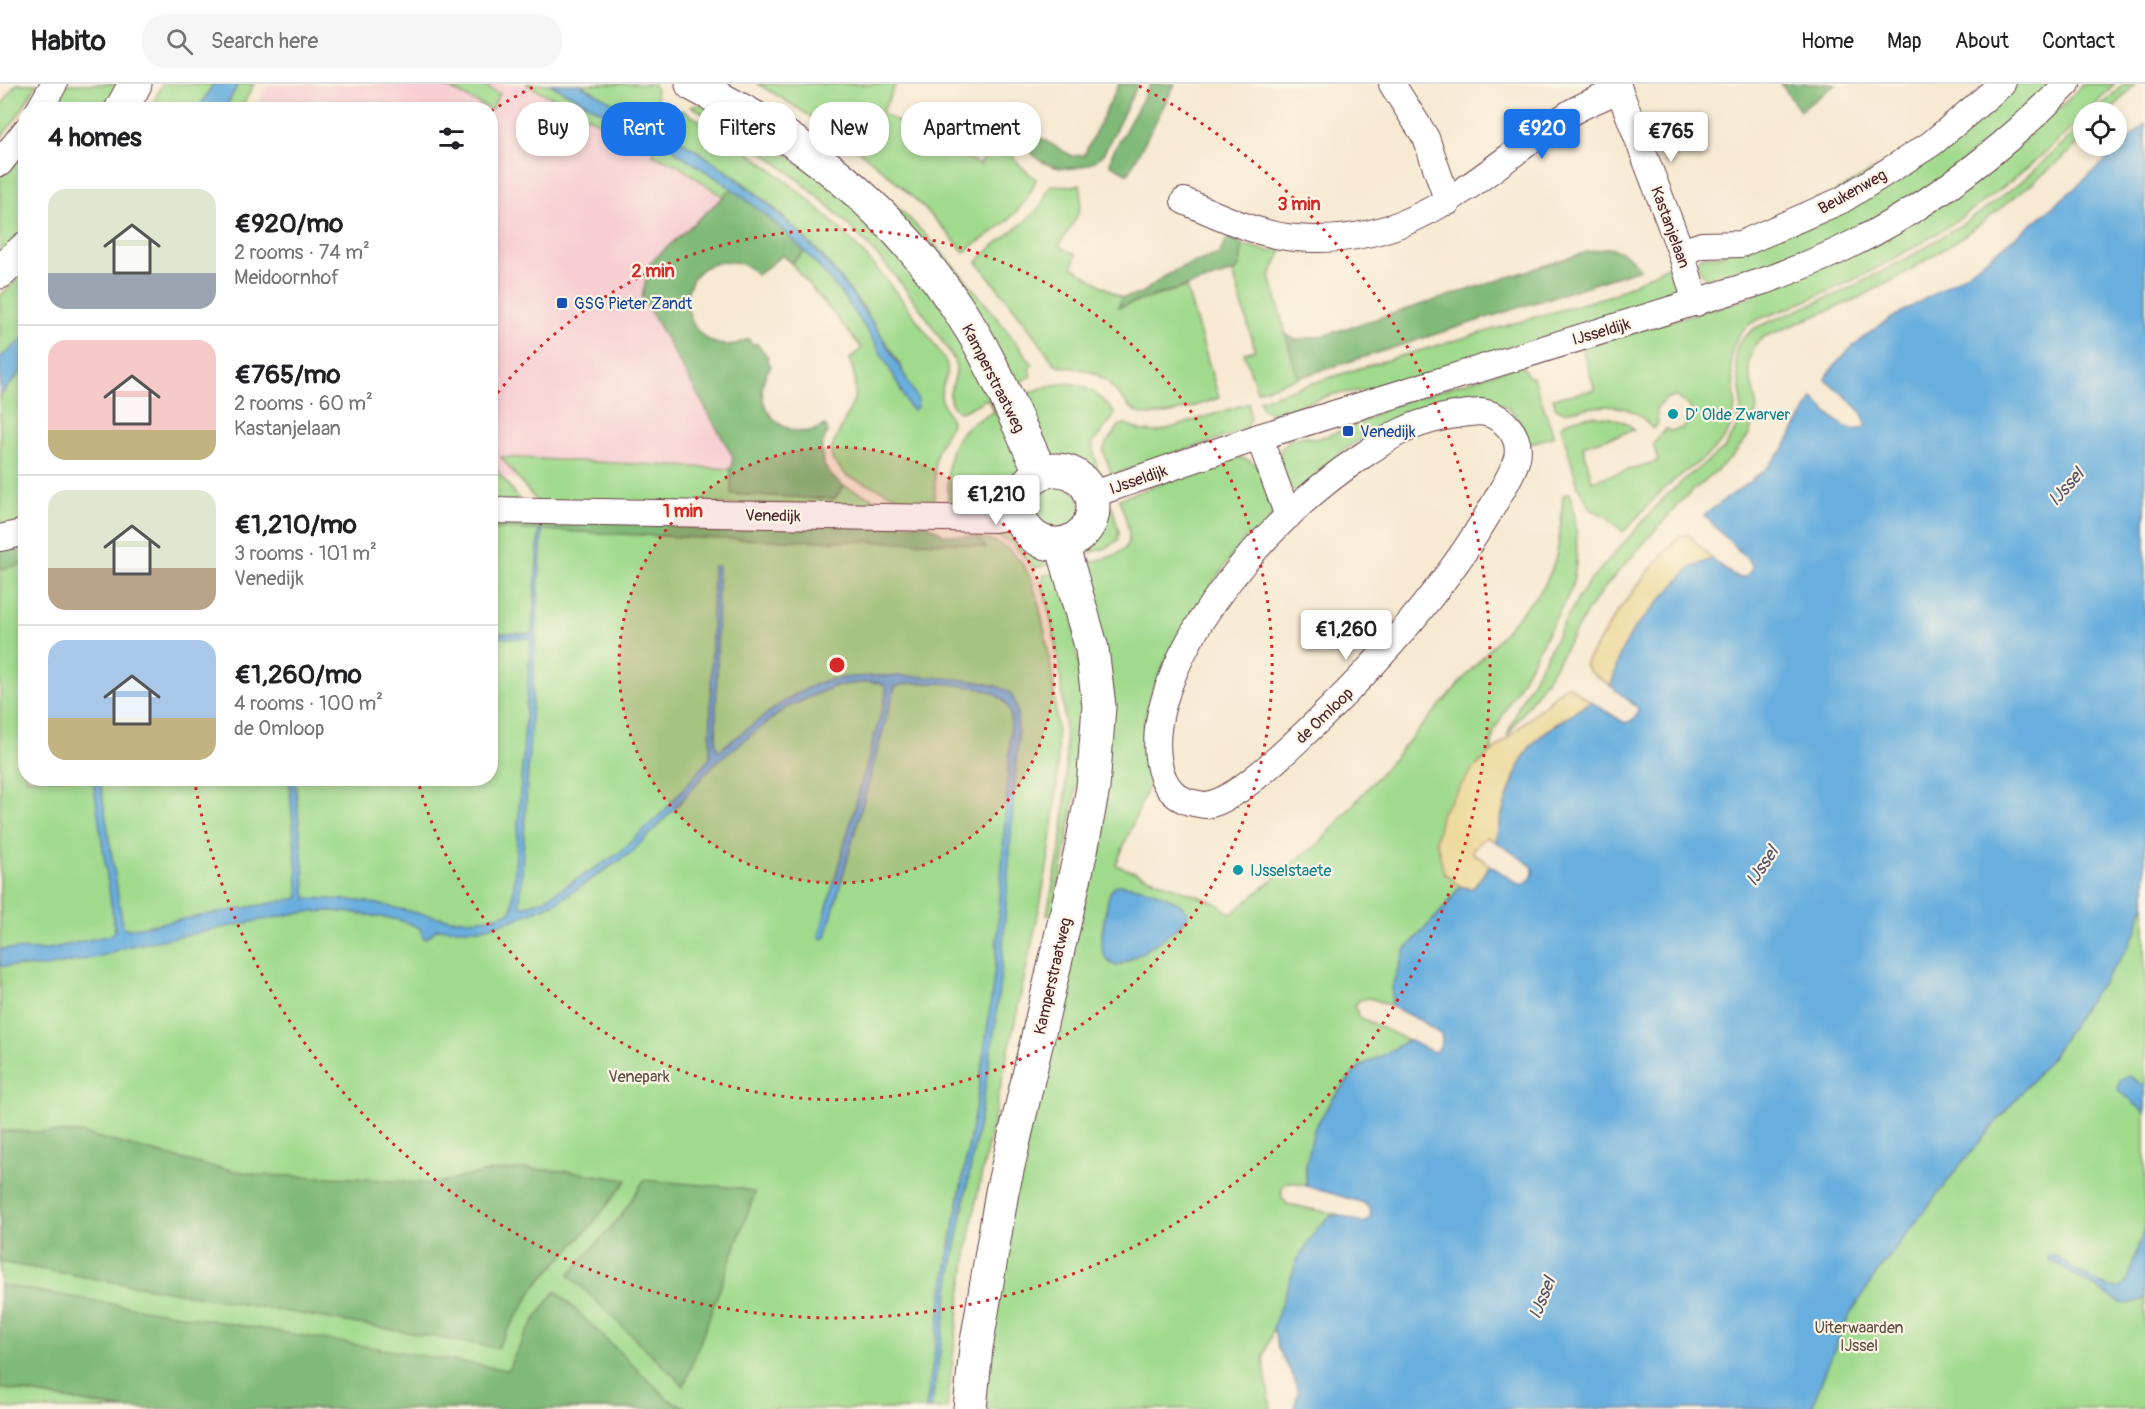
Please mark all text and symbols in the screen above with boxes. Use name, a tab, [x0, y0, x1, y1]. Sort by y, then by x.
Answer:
search box	[142, 14, 562, 68]
text: Habito	[30, 24, 106, 59]
icon: search	[163, 25, 196, 58]
text: Search here	[211, 27, 318, 55]
text: Home	[1801, 28, 1854, 55]
text: Map	[1887, 28, 1922, 55]
text: About	[1955, 28, 2009, 55]
text: Contact	[2042, 28, 2115, 55]
chip: Buy	[516, 102, 589, 156]
chip: Rent	[601, 102, 686, 156]
chip: Filters	[698, 102, 797, 156]
chip: New	[809, 102, 889, 156]
chip: Apartment	[901, 102, 1041, 156]
map controls	[2073, 102, 2127, 156]
button: locate	[2073, 102, 2127, 156]
pin: €920	[1506, 109, 1578, 160]
pin: €765	[1635, 112, 1707, 163]
text: €920	[1518, 116, 1566, 141]
text: €765	[1648, 119, 1694, 144]
text: 4 homes	[48, 122, 142, 154]
icon: filters	[435, 122, 468, 155]
street label: Beukenweg	[1815, 165, 1890, 219]
street label: Kastanjelaan	[1646, 184, 1694, 271]
text: 3 min	[1277, 193, 1321, 216]
text: €920/mo	[234, 208, 343, 240]
icon: home	[96, 213, 168, 285]
text: 2 rooms · 74 m²	[234, 240, 370, 265]
text: 2 min	[631, 260, 675, 283]
text: Meidoornhof	[234, 265, 339, 290]
place label: GSG Pieter Zandt	[574, 294, 693, 314]
marker: GSG Pieter Zandt	[555, 296, 569, 310]
street label: IJsseldijk	[1570, 314, 1633, 350]
street label: Kamperstraatweg	[957, 321, 1029, 436]
text: €765/mo	[234, 359, 341, 391]
icon: home	[96, 364, 168, 436]
text: 2 rooms · 60 m²	[234, 391, 373, 416]
place label: D' Olde Zwarver	[1685, 405, 1790, 425]
marker: D' Olde Zwarver	[1666, 407, 1680, 421]
text: Kastanjelaan	[234, 416, 341, 441]
place label: Venedijk	[1360, 422, 1416, 442]
marker: Venedijk	[1341, 424, 1355, 438]
street label: IJsseldijk	[1107, 461, 1170, 499]
water label: IJssel	[2043, 462, 2090, 511]
pin: €1,210	[947, 475, 1045, 526]
text: €1,210	[967, 482, 1025, 507]
text: 1 min	[663, 500, 703, 523]
street label: Venedijk	[745, 506, 801, 526]
text: €1,210/mo	[234, 509, 357, 541]
icon: home	[96, 514, 168, 586]
text: 3 rooms · 101 m²	[234, 541, 377, 566]
text: Venedijk	[234, 566, 304, 591]
pin: €1,260	[1297, 610, 1395, 661]
text: €1,260	[1315, 617, 1377, 642]
centre of rings	[827, 655, 847, 675]
text: €1,260/mo	[234, 659, 362, 691]
icon: home	[96, 664, 168, 736]
street label: de Omloop	[1292, 683, 1358, 748]
text: 4 rooms · 100 m²	[234, 691, 383, 716]
text: de Omloop	[234, 716, 325, 741]
water label: IJssel	[1741, 841, 1785, 891]
place label: IJsselstaete	[1250, 861, 1332, 881]
marker: IJsselstaete	[1231, 863, 1245, 877]
street label: Kamperstraatweg	[1030, 916, 1076, 1037]
park label: Venepark	[608, 1067, 670, 1087]
water label: IJssel	[1524, 1272, 1562, 1322]
park label: Uiterwaarden IJssel	[1814, 1318, 1904, 1356]

